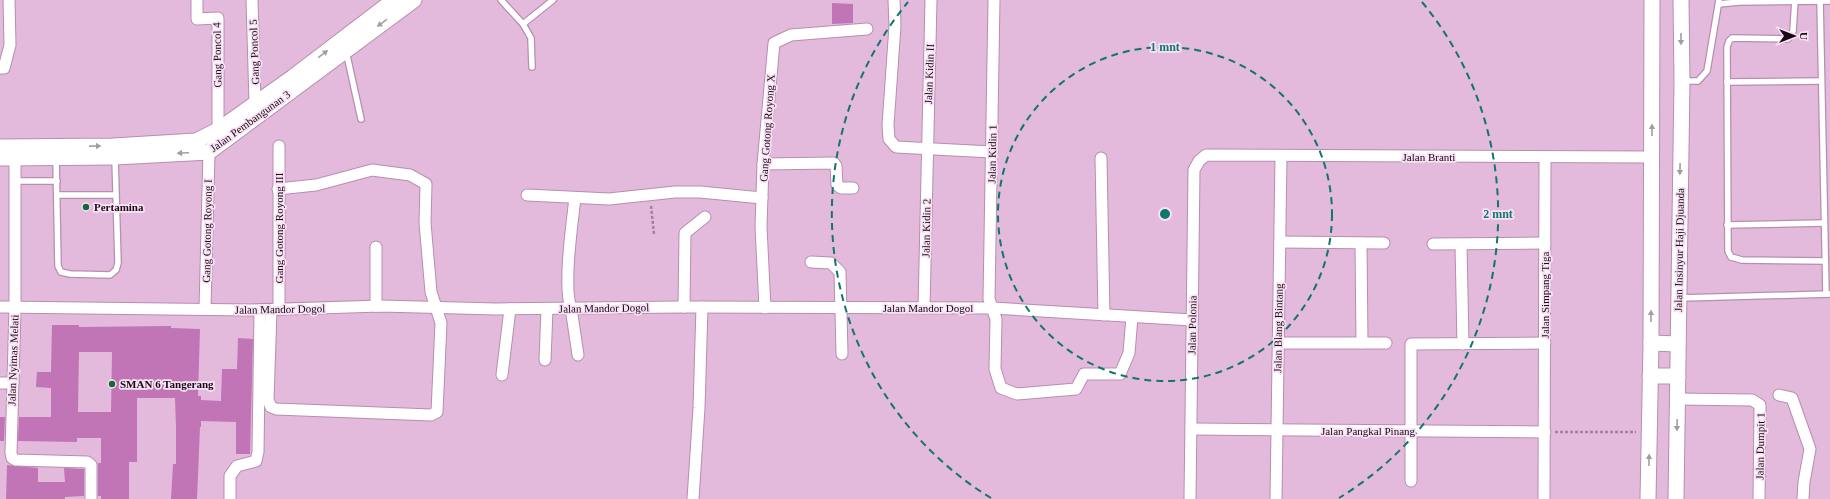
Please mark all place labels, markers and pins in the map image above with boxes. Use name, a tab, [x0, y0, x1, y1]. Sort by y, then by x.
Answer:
place label: Pertamina	[94, 201, 144, 213]
marker: Pertamina	[81, 202, 91, 212]
centre of rings	[1158, 207, 1172, 221]
place label: SMAN 6 Tangerang	[120, 378, 214, 390]
marker: SMAN 6 Tangerang	[107, 379, 117, 389]

